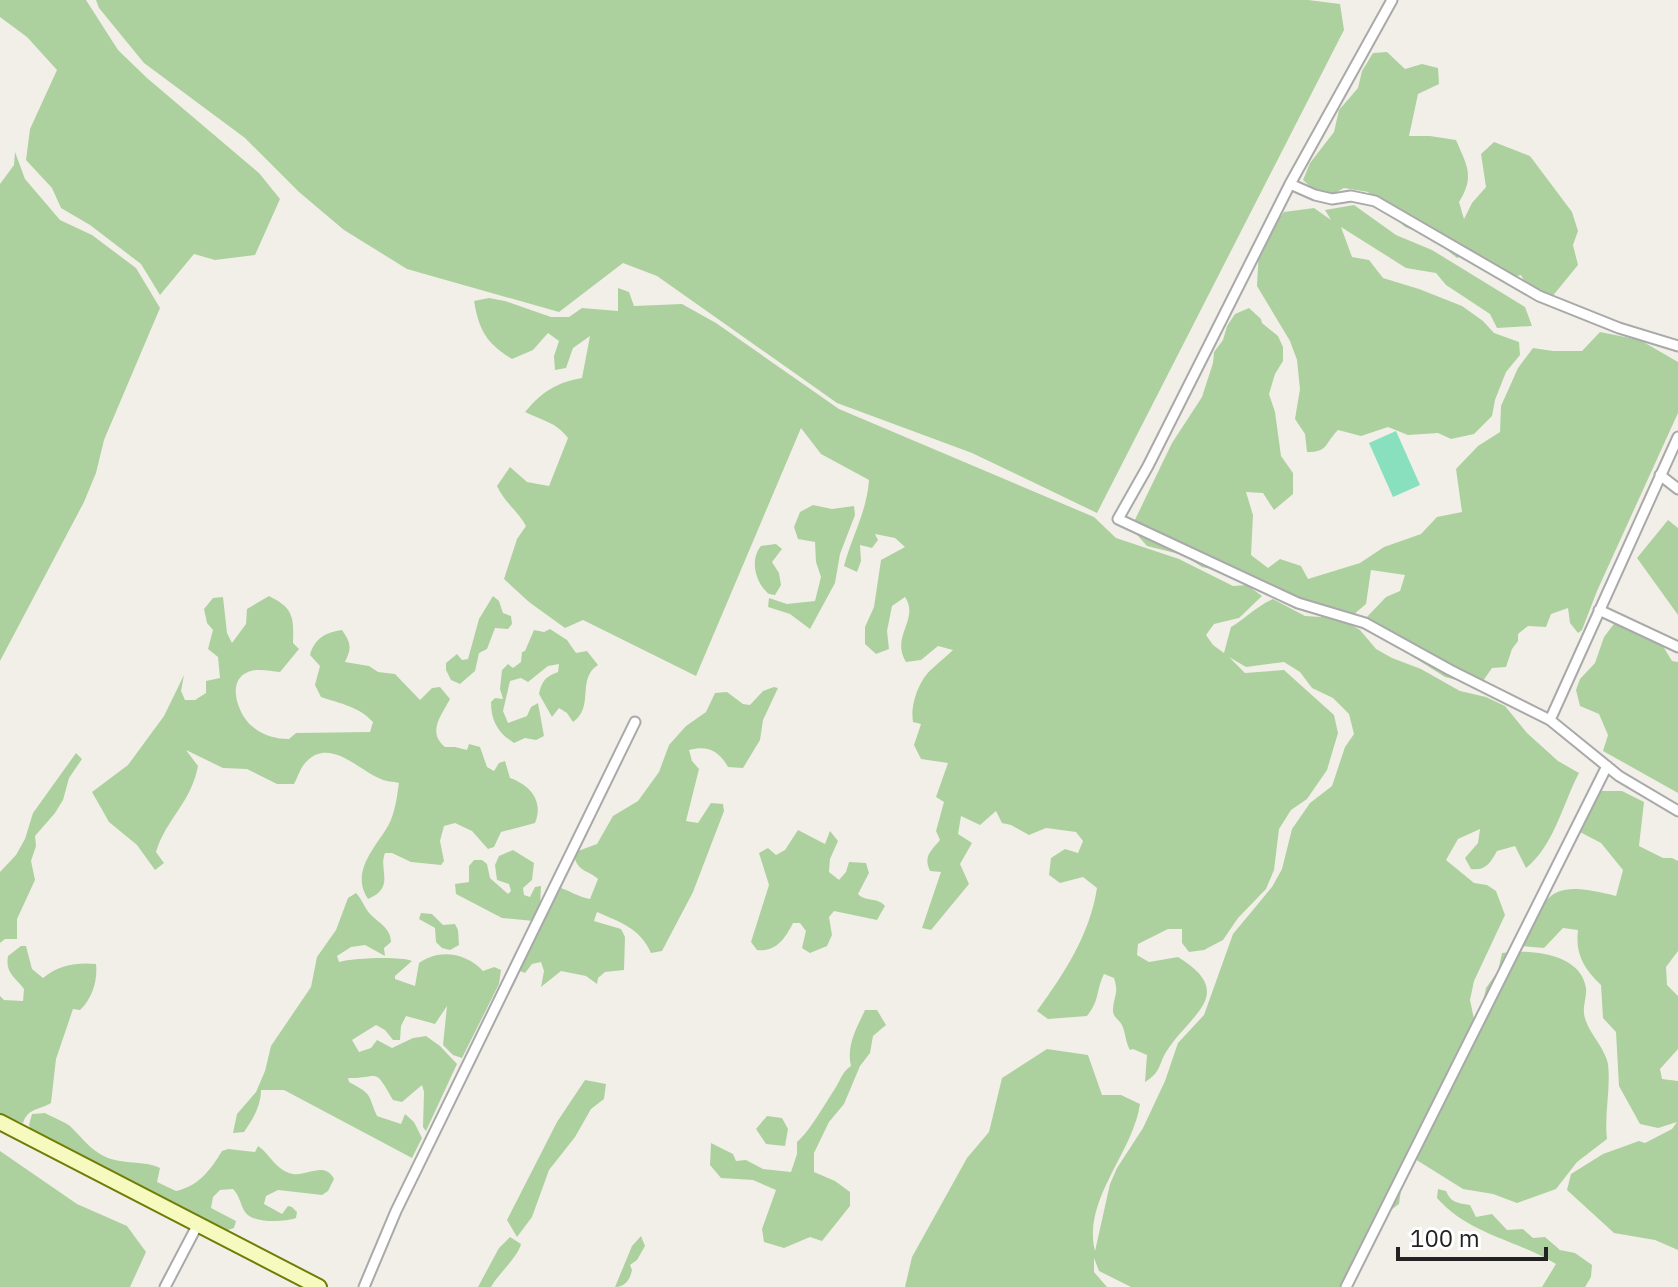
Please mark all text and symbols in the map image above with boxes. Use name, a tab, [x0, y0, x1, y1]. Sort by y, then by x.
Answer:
scale bar	[1398, 1211, 1546, 1261]
text: 100 m	[1410, 1222, 1480, 1254]

